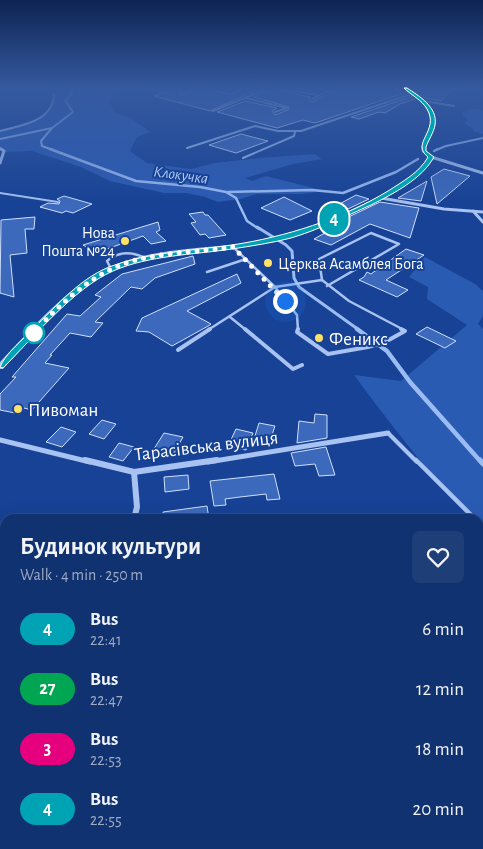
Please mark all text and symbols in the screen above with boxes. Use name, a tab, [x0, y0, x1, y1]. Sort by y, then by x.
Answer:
water label: Клокучка	[153, 163, 209, 187]
line badge: 4	[318, 203, 350, 235]
text: 4	[329, 210, 339, 228]
place label: Нова Пошта №24	[41, 225, 115, 259]
marker: Нова Пошта №24	[119, 235, 131, 247]
place label: Церква Асамблея Бога	[278, 256, 424, 272]
marker: Церква Асамблея Бога	[262, 257, 274, 269]
your location	[273, 289, 298, 314]
unlabelled marker	[23, 322, 45, 344]
place label: Феникс	[329, 330, 388, 349]
marker: Феникс	[313, 332, 325, 344]
place label: Пивоман	[28, 401, 98, 420]
marker: Пивоман	[12, 403, 24, 415]
street label: Тарасівська вулиця	[133, 428, 279, 465]
button: heart	[412, 531, 464, 583]
text: Будинок культури	[20, 535, 201, 559]
text: Walk · 4 min · 250 m	[20, 567, 143, 583]
text: Bus	[90, 610, 118, 629]
text: 4	[43, 620, 52, 638]
text: 6 min	[422, 620, 464, 639]
text: 22:41	[90, 632, 121, 648]
text: Bus	[90, 670, 118, 689]
text: 27	[39, 680, 56, 698]
text: 12 min	[416, 680, 464, 699]
text: 22:47	[90, 692, 123, 708]
text: Bus	[90, 730, 118, 749]
text: 3	[44, 740, 51, 758]
text: 18 min	[416, 740, 464, 759]
text: 22:53	[90, 752, 122, 768]
text: Bus	[90, 790, 118, 809]
text: 4	[43, 800, 52, 818]
text: 20 min	[413, 800, 464, 819]
text: 22:55	[90, 812, 122, 828]

